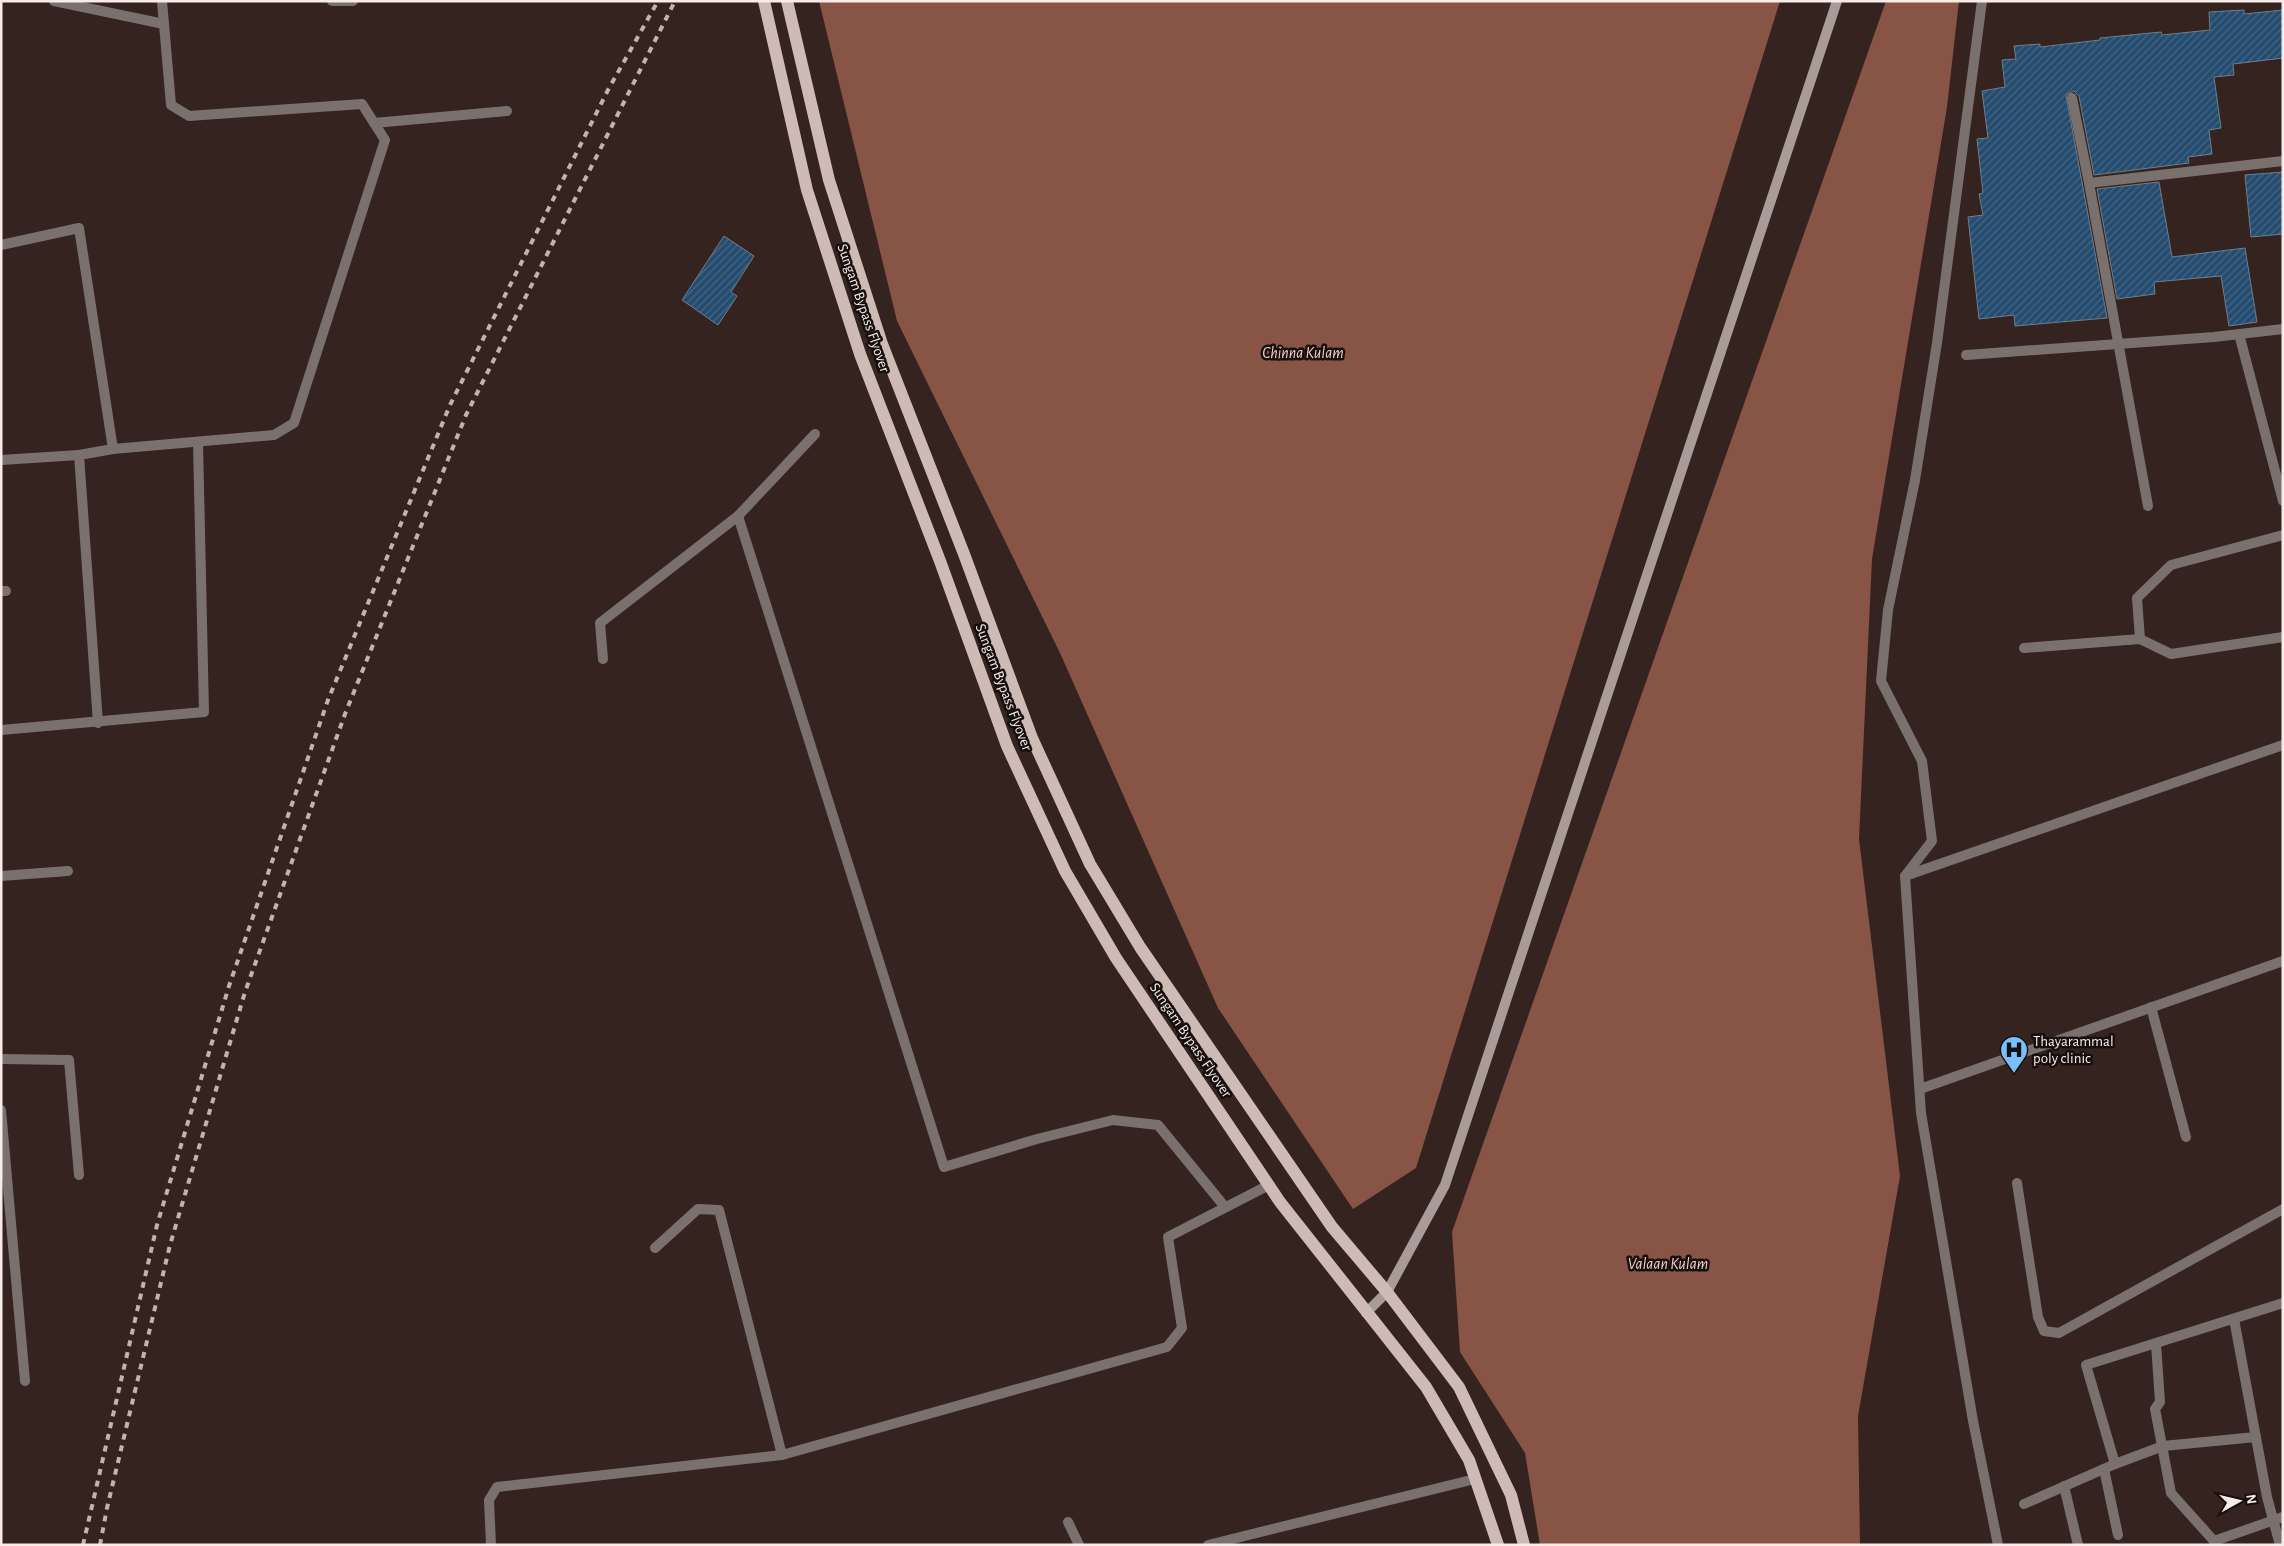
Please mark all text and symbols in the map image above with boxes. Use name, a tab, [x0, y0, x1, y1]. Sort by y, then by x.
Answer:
street label: Sungam Bypass Flyover	[835, 242, 893, 374]
water label: Chinna Kulam	[1262, 345, 1344, 361]
street label: Sungam Bypass Flyover	[972, 622, 1035, 753]
street label: Sungam Bypass Flyover	[1147, 980, 1235, 1100]
place label: Thayarammal poly clinic	[2033, 1034, 2114, 1066]
hospital icon: Thayarammal poly clinic	[1999, 1035, 2029, 1074]
water label: Valaan Kulam	[1628, 1256, 1708, 1272]
north arrow	[2214, 1476, 2264, 1526]
text: N	[2243, 1494, 2258, 1505]

